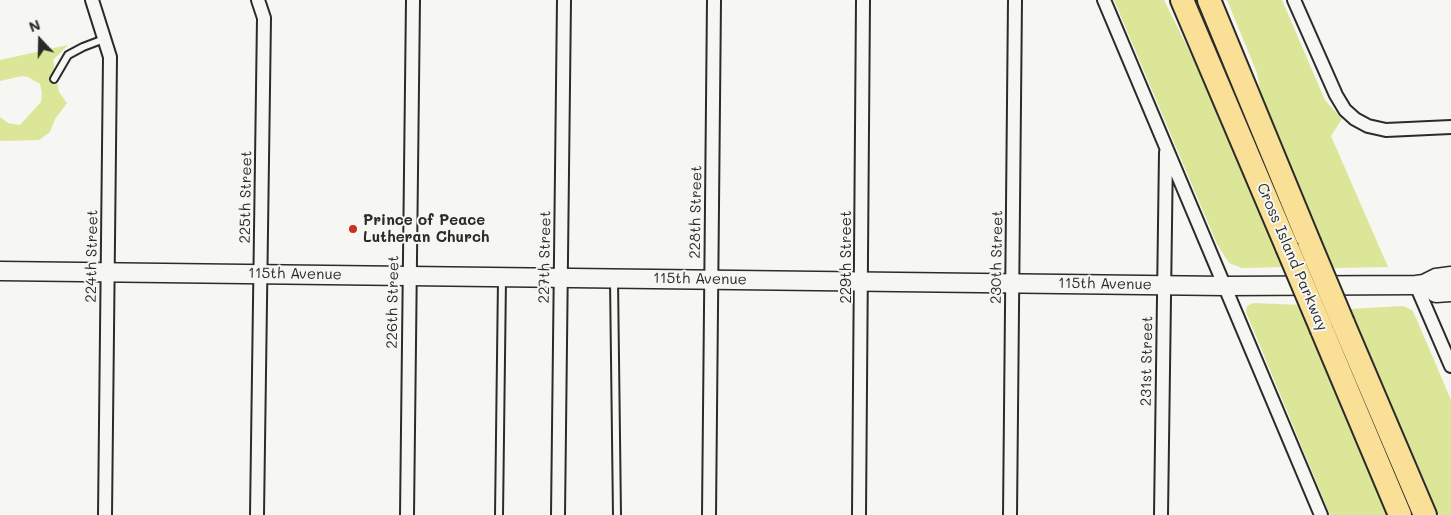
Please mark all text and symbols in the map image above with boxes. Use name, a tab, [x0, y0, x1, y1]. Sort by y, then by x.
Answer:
north arrow	[15, 15, 65, 65]
text: N	[26, 15, 43, 36]
street label: 225th Street	[236, 150, 256, 244]
street label: 228th Street	[686, 165, 706, 259]
street label: Cross Island Parkway	[1253, 180, 1331, 334]
street label: 224th Street	[82, 209, 102, 303]
street label: 229th Street	[837, 210, 855, 304]
street label: 230th Street	[987, 210, 1007, 304]
place label: Prince of Peace Lutheran Church	[363, 211, 490, 246]
street label: 227th Street	[535, 211, 555, 303]
marker: Prince of Peace Lutheran Church	[347, 223, 359, 235]
street label: 226th Street	[383, 255, 403, 349]
street label: 115th Avenue	[248, 264, 342, 284]
street label: 115th Avenue	[653, 269, 747, 289]
street label: 115th Avenue	[1058, 274, 1152, 294]
street label: 231st Street	[1137, 316, 1157, 406]

